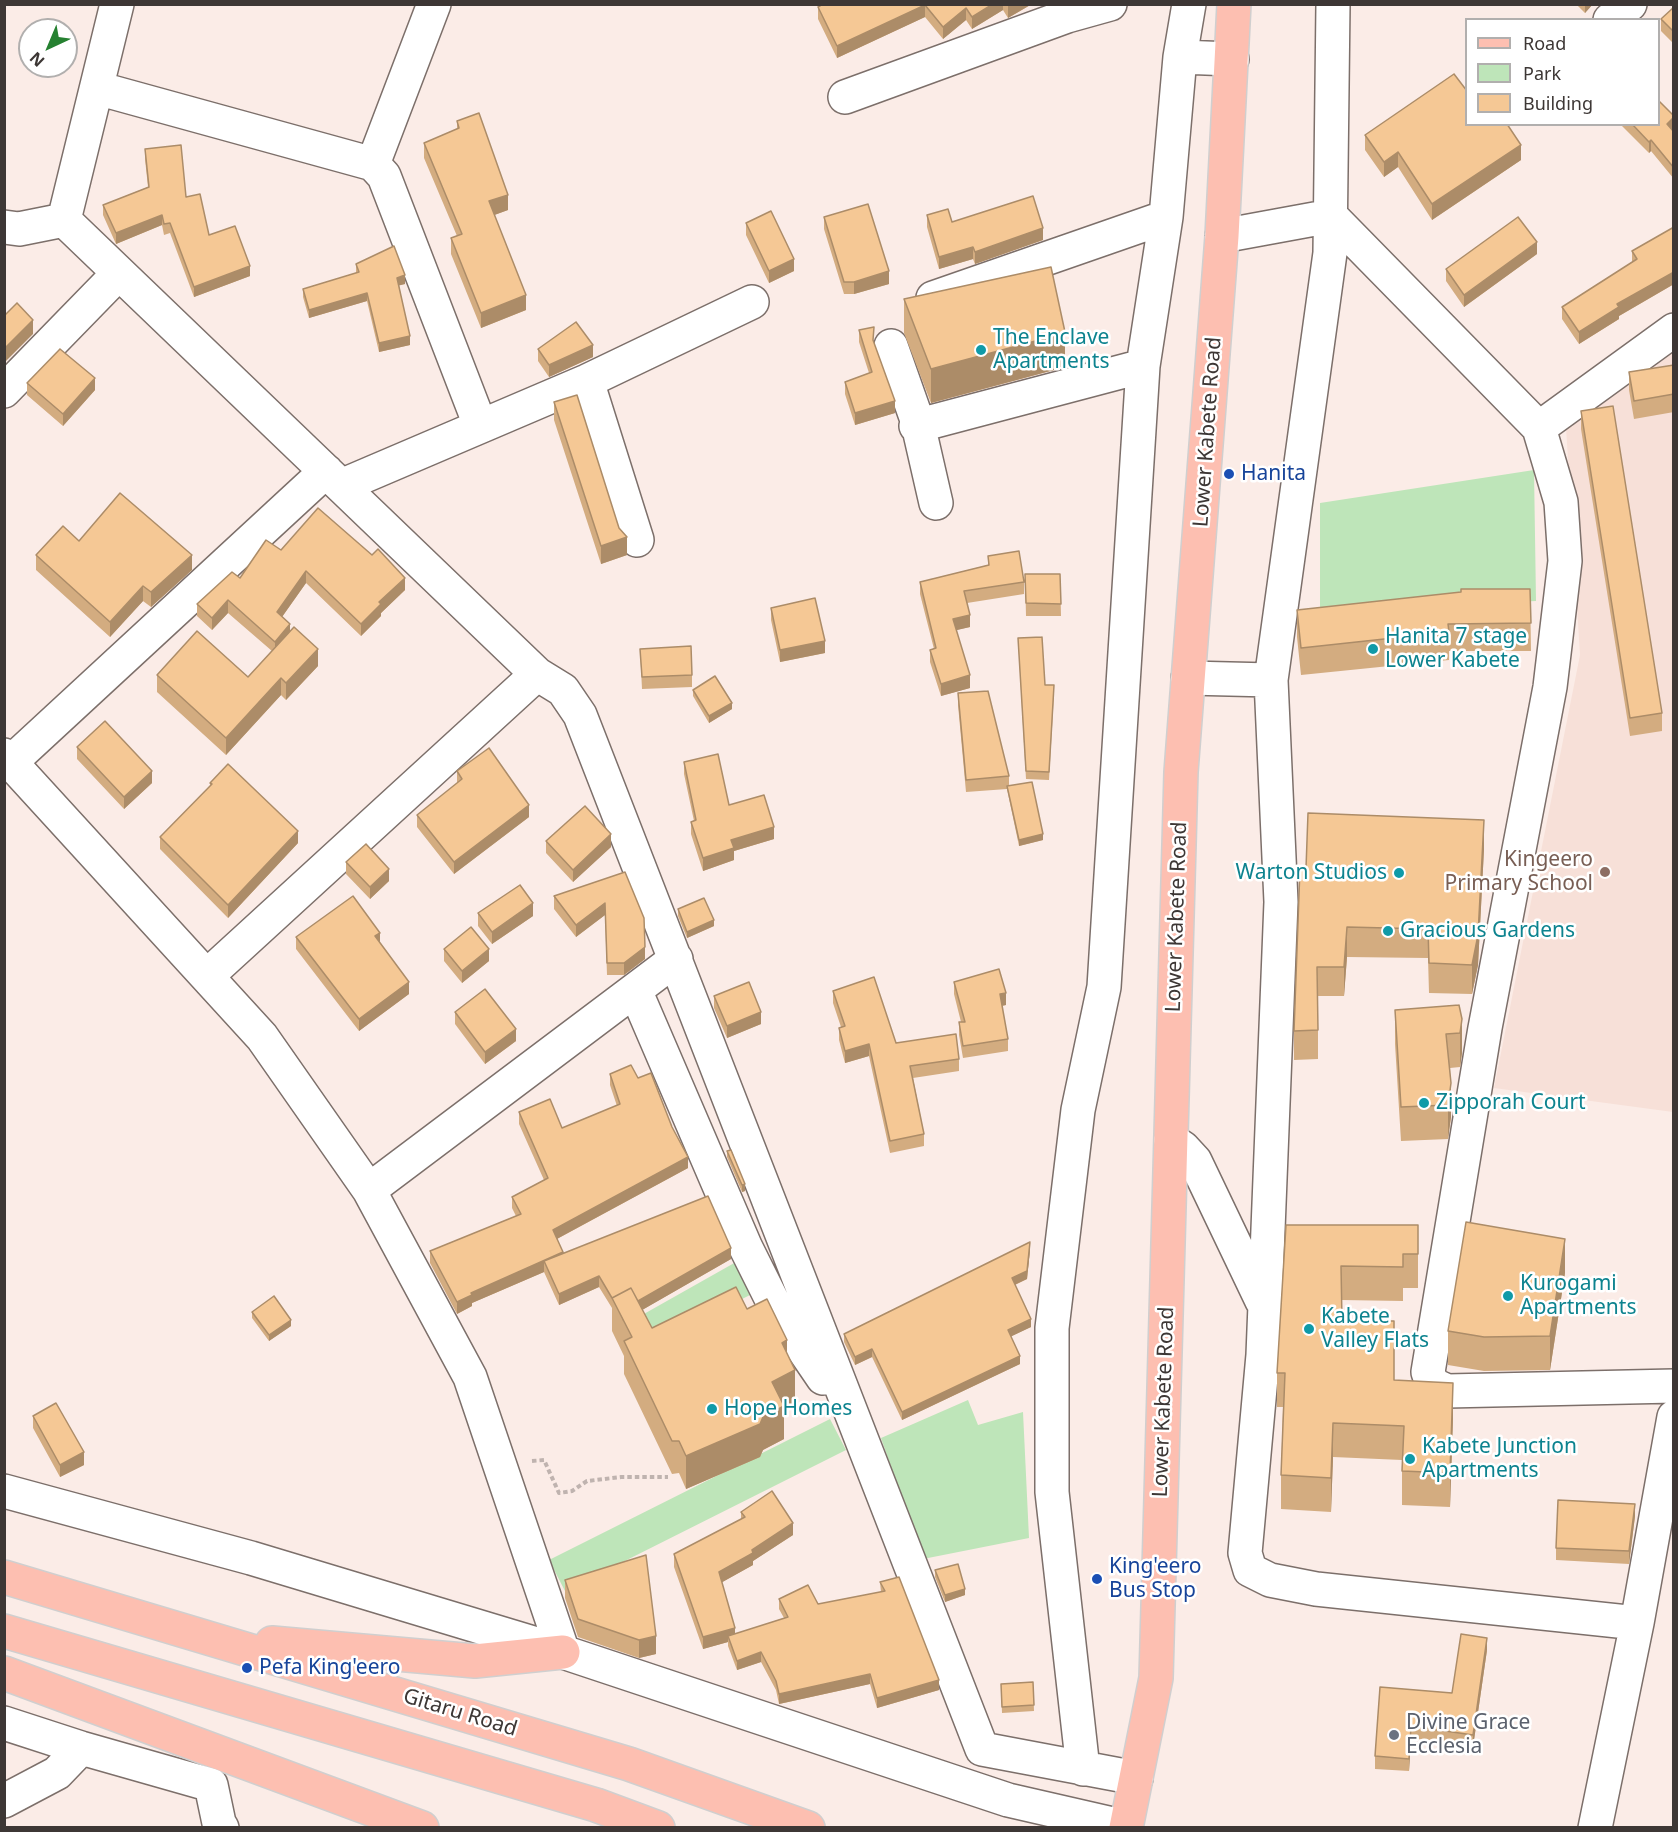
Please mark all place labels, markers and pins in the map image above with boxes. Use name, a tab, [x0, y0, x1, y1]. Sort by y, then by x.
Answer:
place label: The Enclave Apartments	[993, 325, 1109, 375]
marker: The Enclave Apartments	[974, 343, 988, 357]
place label: Hanita	[1241, 461, 1306, 487]
marker: Hanita	[1222, 467, 1236, 481]
place label: Hanita 7 stage Lower Kabete	[1385, 624, 1527, 674]
marker: Hanita 7 stage Lower Kabete	[1366, 642, 1380, 656]
place label: Kingeero Primary School	[1445, 847, 1593, 897]
place label: Warton Studios	[1236, 860, 1387, 886]
marker: Kingeero Primary School	[1598, 865, 1612, 879]
marker: Warton Studios	[1392, 866, 1406, 880]
place label: Gracious Gardens	[1400, 918, 1575, 944]
marker: Gracious Gardens	[1381, 924, 1395, 938]
place label: Zipporah Court	[1436, 1090, 1586, 1116]
marker: Zipporah Court	[1417, 1096, 1431, 1110]
place label: Kurogami Apartments	[1520, 1271, 1636, 1321]
marker: Kurogami Apartments	[1501, 1289, 1515, 1303]
place label: Kabete Valley Flats	[1321, 1304, 1429, 1354]
marker: Kabete Valley Flats	[1302, 1322, 1316, 1336]
place label: Hope Homes	[724, 1396, 852, 1422]
marker: Hope Homes	[705, 1402, 719, 1416]
place label: Kabete Junction Apartments	[1422, 1434, 1577, 1484]
marker: Kabete Junction Apartments	[1403, 1452, 1417, 1466]
place label: King'eero Bus Stop	[1109, 1554, 1201, 1604]
marker: King'eero Bus Stop	[1090, 1572, 1104, 1586]
place label: Pefa King'eero	[259, 1655, 400, 1681]
marker: Pefa King'eero	[240, 1661, 254, 1675]
place label: Divine Grace Ecclesia	[1406, 1710, 1530, 1760]
marker: Divine Grace Ecclesia	[1387, 1728, 1401, 1742]

